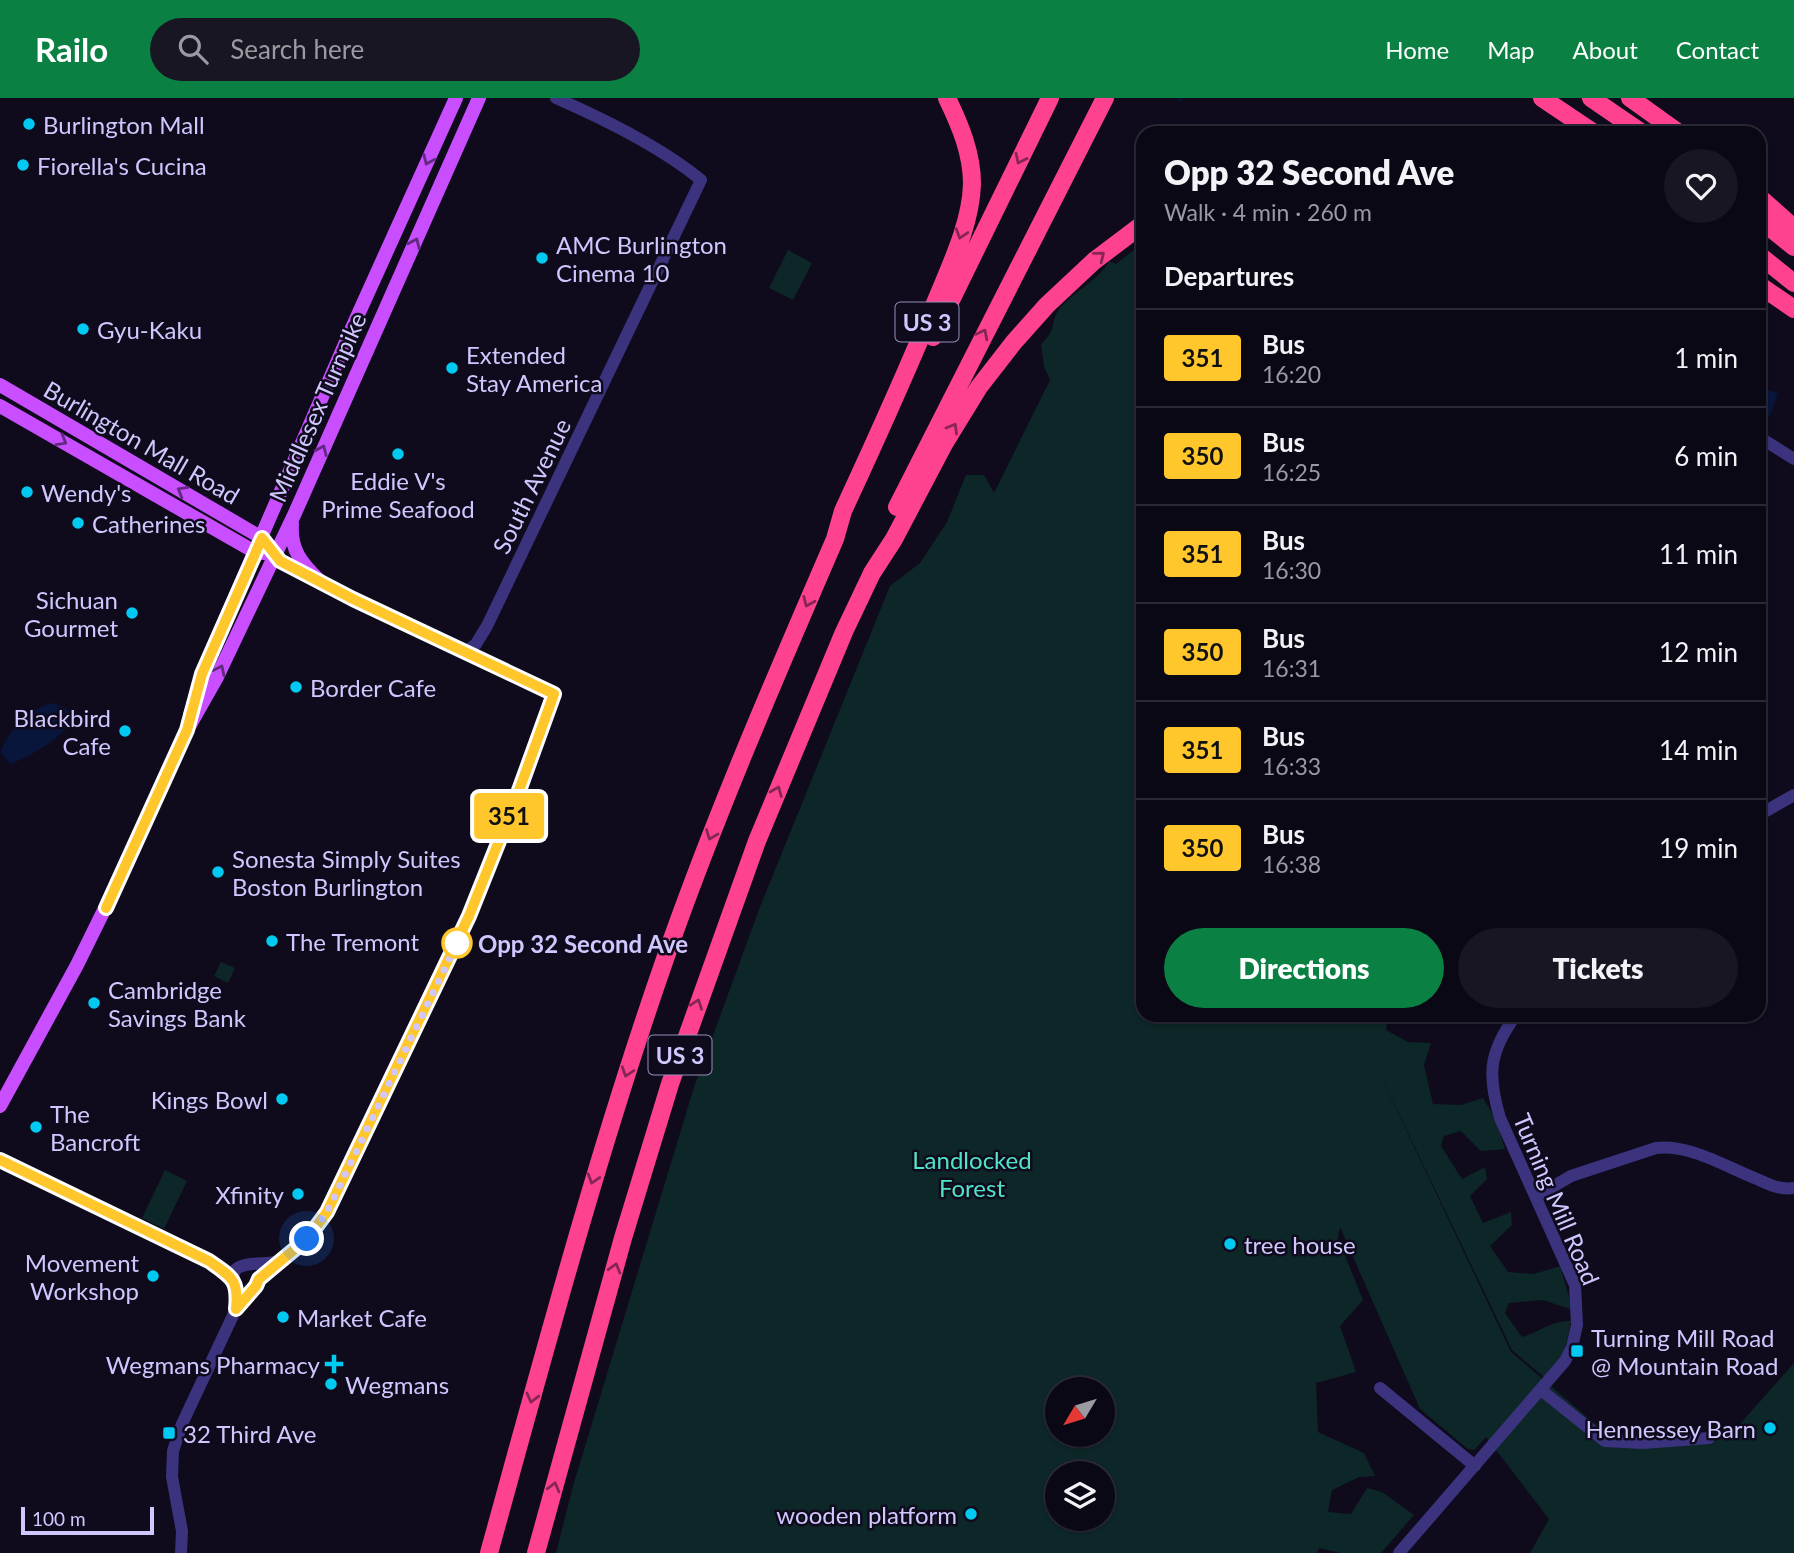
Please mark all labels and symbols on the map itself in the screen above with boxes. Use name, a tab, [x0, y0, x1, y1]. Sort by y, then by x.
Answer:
place label: Burlington Mall	[43, 110, 205, 139]
marker: Burlington Mall	[21, 116, 37, 132]
place label: Fiorella's Cucina	[37, 151, 207, 180]
one-way arrow	[1014, 152, 1028, 164]
one-way arrow	[422, 153, 436, 165]
marker: Fiorella's Cucina	[15, 157, 31, 173]
one-way arrow	[954, 228, 969, 240]
place label: AMC Burlington Cinema 10	[556, 230, 727, 287]
one-way arrow	[407, 237, 421, 250]
marker: AMC Burlington Cinema 10	[534, 250, 550, 266]
one-way arrow	[1093, 252, 1105, 265]
road number: US 3	[895, 302, 958, 342]
street label: Middlesex Turnpike	[262, 308, 372, 506]
place label: Gyu-Kaku	[97, 315, 202, 344]
marker: Gyu-Kaku	[75, 321, 91, 337]
one-way arrow	[975, 329, 989, 341]
place label: Extended Stay America	[466, 340, 602, 397]
marker: Extended Stay America	[444, 360, 460, 376]
street label: Burlington Mall Road	[39, 374, 245, 510]
street label: South Avenue	[486, 414, 576, 558]
one-way arrow	[945, 423, 958, 436]
one-way arrow	[55, 433, 67, 446]
one-way arrow	[314, 445, 328, 458]
marker: Eddie V's Prime Seafood	[390, 446, 406, 462]
place label: Eddie V's Prime Seafood	[321, 466, 475, 523]
place label: Wendy's	[41, 478, 131, 507]
marker: Wendy's	[19, 484, 35, 500]
one-way arrow	[176, 486, 189, 499]
place label: Catherines	[92, 509, 205, 538]
marker: Catherines	[70, 515, 86, 531]
place label: Sichuan Gourmet	[24, 585, 118, 642]
one-way arrow	[802, 595, 816, 607]
marker: Sichuan Gourmet	[124, 605, 140, 621]
one-way arrow	[212, 665, 226, 677]
place label: Border Cafe	[310, 673, 436, 702]
marker: Border Cafe	[288, 679, 304, 695]
place label: Blackbird Cafe	[14, 703, 111, 760]
marker: Blackbird Cafe	[117, 723, 133, 739]
one-way arrow	[768, 786, 782, 798]
line badge: 351	[469, 793, 549, 839]
one-way arrow	[705, 828, 719, 840]
place label: Sonesta Simply Suites Boston Burlington	[232, 844, 461, 901]
marker: Sonesta Simply Suites Boston Burlington	[210, 864, 226, 880]
place label: The Tremont	[286, 927, 419, 956]
marker: Opp 32 Second Ave	[442, 928, 472, 958]
place label: Opp 32 Second Ave	[478, 929, 688, 958]
marker: The Tremont	[264, 933, 280, 949]
place label: Cambridge Savings Bank	[108, 975, 247, 1032]
marker: Cambridge Savings Bank	[86, 995, 102, 1011]
one-way arrow	[689, 999, 703, 1011]
road number: US 3	[648, 1036, 712, 1074]
one-way arrow	[621, 1066, 635, 1078]
place label: Kings Bowl	[151, 1085, 268, 1114]
marker: Kings Bowl	[274, 1091, 290, 1107]
place label: The Bancroft	[50, 1099, 141, 1156]
street label: Turning Mill Road	[1508, 1109, 1606, 1289]
marker: The Bancroft	[28, 1119, 44, 1135]
park label: Landlocked Forest	[912, 1145, 1032, 1202]
one-way arrow	[587, 1173, 602, 1185]
place label: Xfinity	[215, 1180, 285, 1209]
marker: Xfinity	[290, 1186, 306, 1202]
your location	[289, 1221, 324, 1256]
place label: tree house	[1244, 1230, 1356, 1259]
marker: tree house	[1222, 1236, 1238, 1252]
place label: Movement Workshop	[25, 1248, 139, 1305]
one-way arrow	[606, 1262, 621, 1274]
marker: Movement Workshop	[145, 1268, 161, 1284]
place label: Market Cafe	[297, 1303, 427, 1332]
marker: Market Cafe	[275, 1309, 291, 1325]
place label: Turning Mill Road @ Mountain Road	[1591, 1323, 1778, 1380]
marker: Turning Mill Road @ Mountain Road	[1569, 1343, 1585, 1359]
place label: Wegmans Pharmacy	[106, 1350, 321, 1379]
marker: Wegmans Pharmacy	[326, 1356, 342, 1372]
place label: Wegmans	[345, 1370, 449, 1399]
marker: Wegmans	[323, 1376, 339, 1392]
north arrow	[1045, 1377, 1115, 1447]
one-way arrow	[526, 1392, 540, 1404]
place label: Hennessey Barn	[1585, 1414, 1756, 1443]
place label: 32 Third Ave	[183, 1419, 316, 1448]
marker: Hennessey Barn	[1762, 1420, 1778, 1436]
marker: 32 Third Ave	[161, 1425, 177, 1441]
one-way arrow	[546, 1481, 560, 1493]
place label: wooden platform	[776, 1500, 957, 1529]
scale bar	[21, 1504, 154, 1536]
marker: wooden platform	[963, 1506, 979, 1522]

